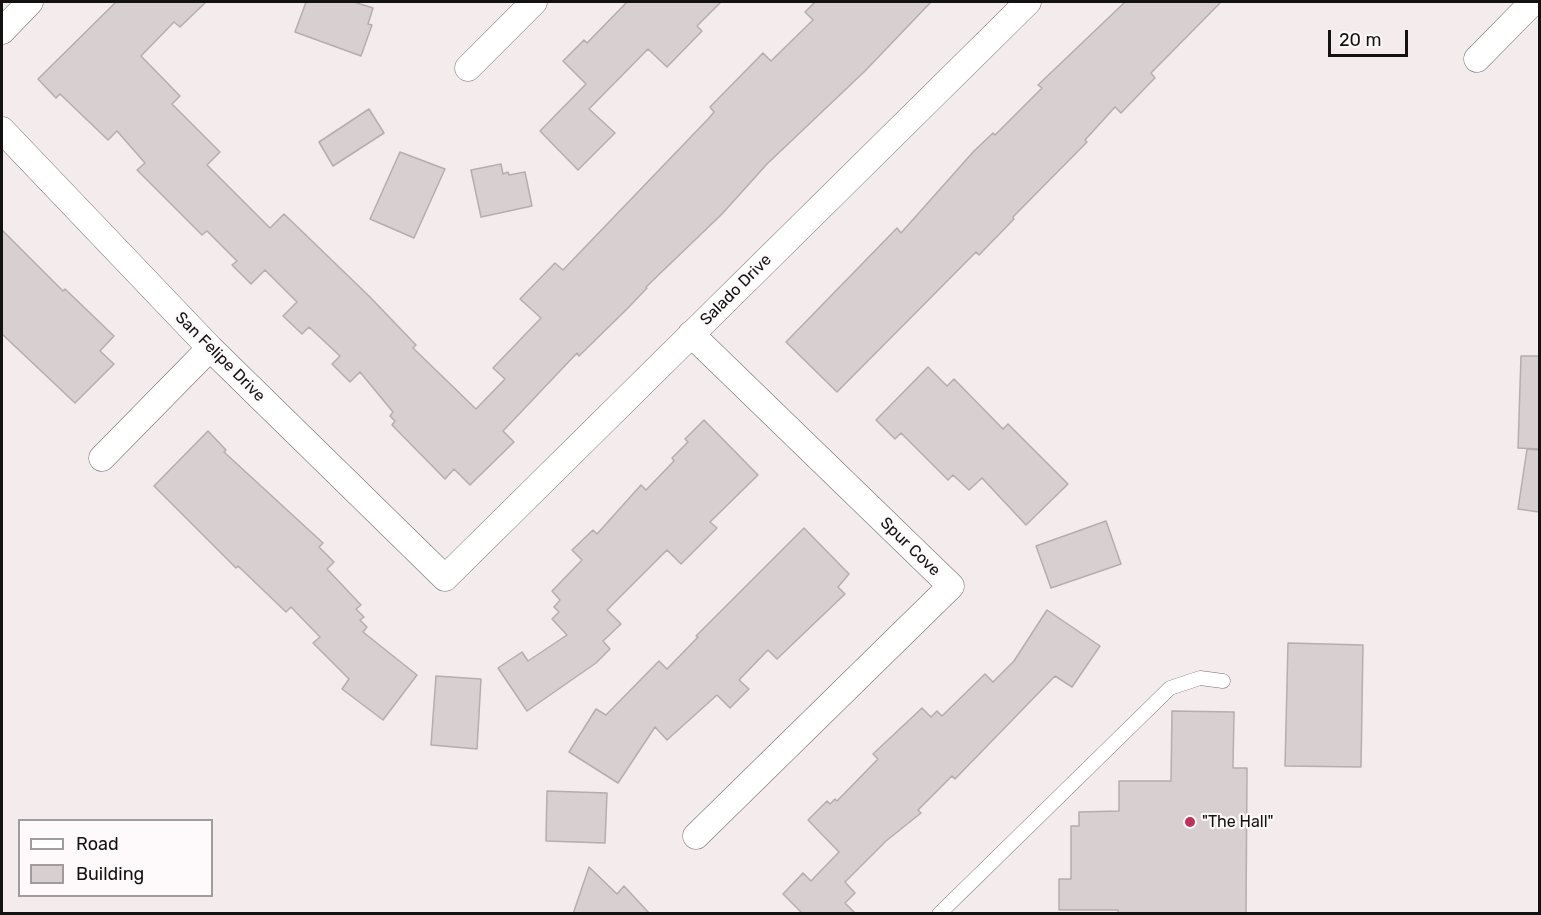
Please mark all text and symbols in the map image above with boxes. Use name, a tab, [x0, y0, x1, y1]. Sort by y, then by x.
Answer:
scale bar	[1331, 18, 1410, 56]
text: 20 m	[1339, 29, 1381, 51]
street label: Salado Drive	[696, 250, 776, 330]
street label: San Felipe Drive	[171, 308, 269, 406]
street label: Spur Cove	[876, 514, 944, 580]
place label: "The Hall"	[1202, 812, 1274, 832]
marker: "The Hall"	[1183, 815, 1197, 829]
legend	[18, 819, 213, 897]
text: Road	[76, 833, 119, 855]
text: Building	[76, 863, 144, 885]

